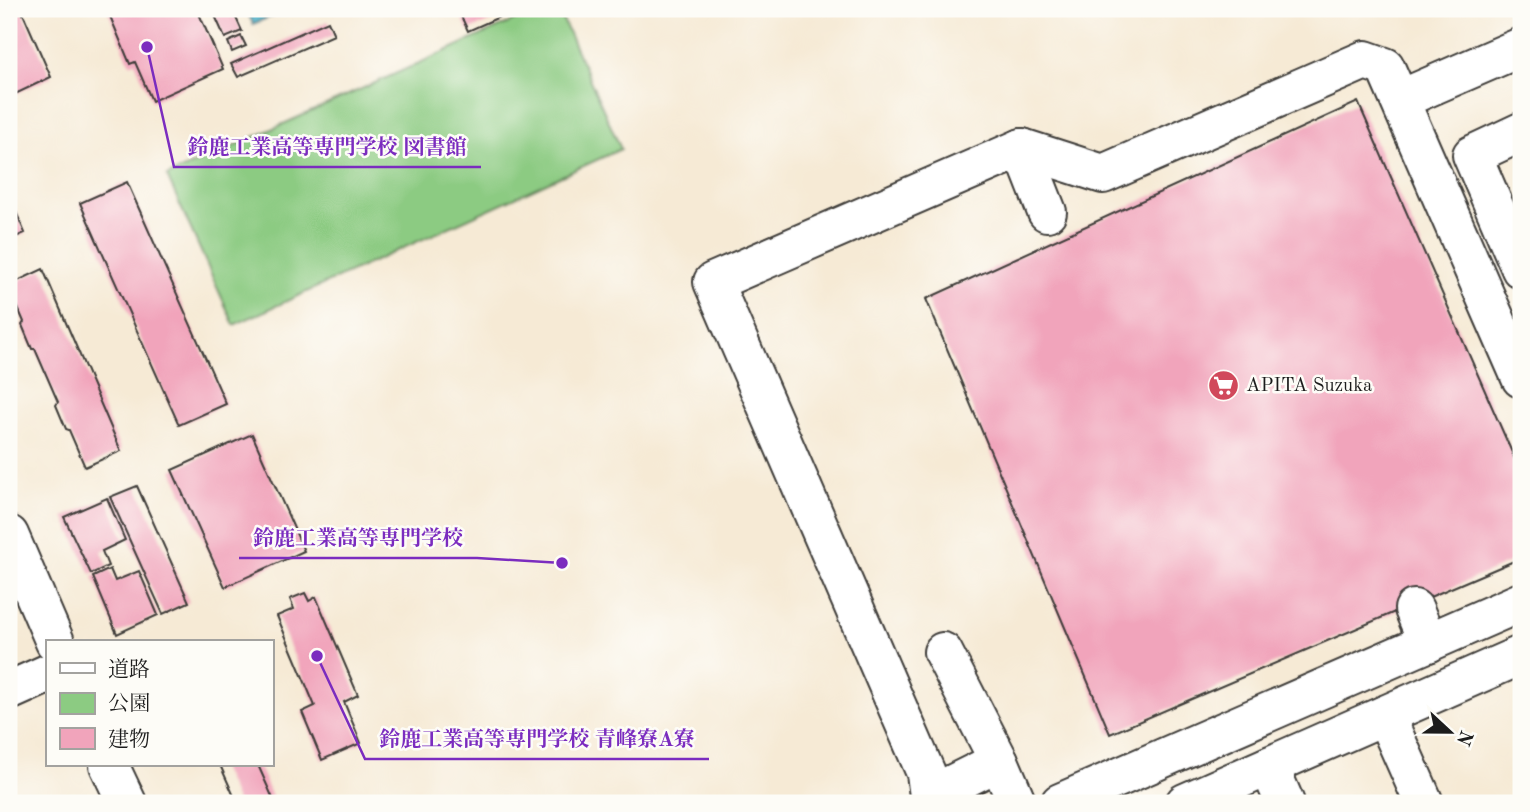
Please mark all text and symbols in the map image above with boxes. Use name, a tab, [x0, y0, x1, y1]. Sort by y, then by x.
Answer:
callout: 鈴鹿工業高等専門学校 図書館	[174, 125, 481, 167]
text: 鈴鹿工業高等専門学校 図書館	[188, 136, 466, 159]
supermarket icon: APITA Suzuka	[1206, 369, 1240, 403]
place label: APITA Suzuka	[1246, 377, 1373, 396]
callout: 鈴鹿工業高等専門学校	[239, 516, 477, 558]
text: 鈴鹿工業高等専門学校	[253, 527, 463, 550]
legend	[46, 640, 273, 766]
text: 道路	[108, 658, 150, 681]
text: 公園	[108, 692, 150, 715]
north arrow	[1414, 696, 1484, 766]
callout: 鈴鹿工業高等専門学校 青峰寮A寮	[365, 717, 709, 759]
text: N	[1452, 727, 1475, 748]
text: 建物	[108, 728, 150, 751]
text: 鈴鹿工業高等専門学校 青峰寮A寮	[379, 728, 695, 751]

